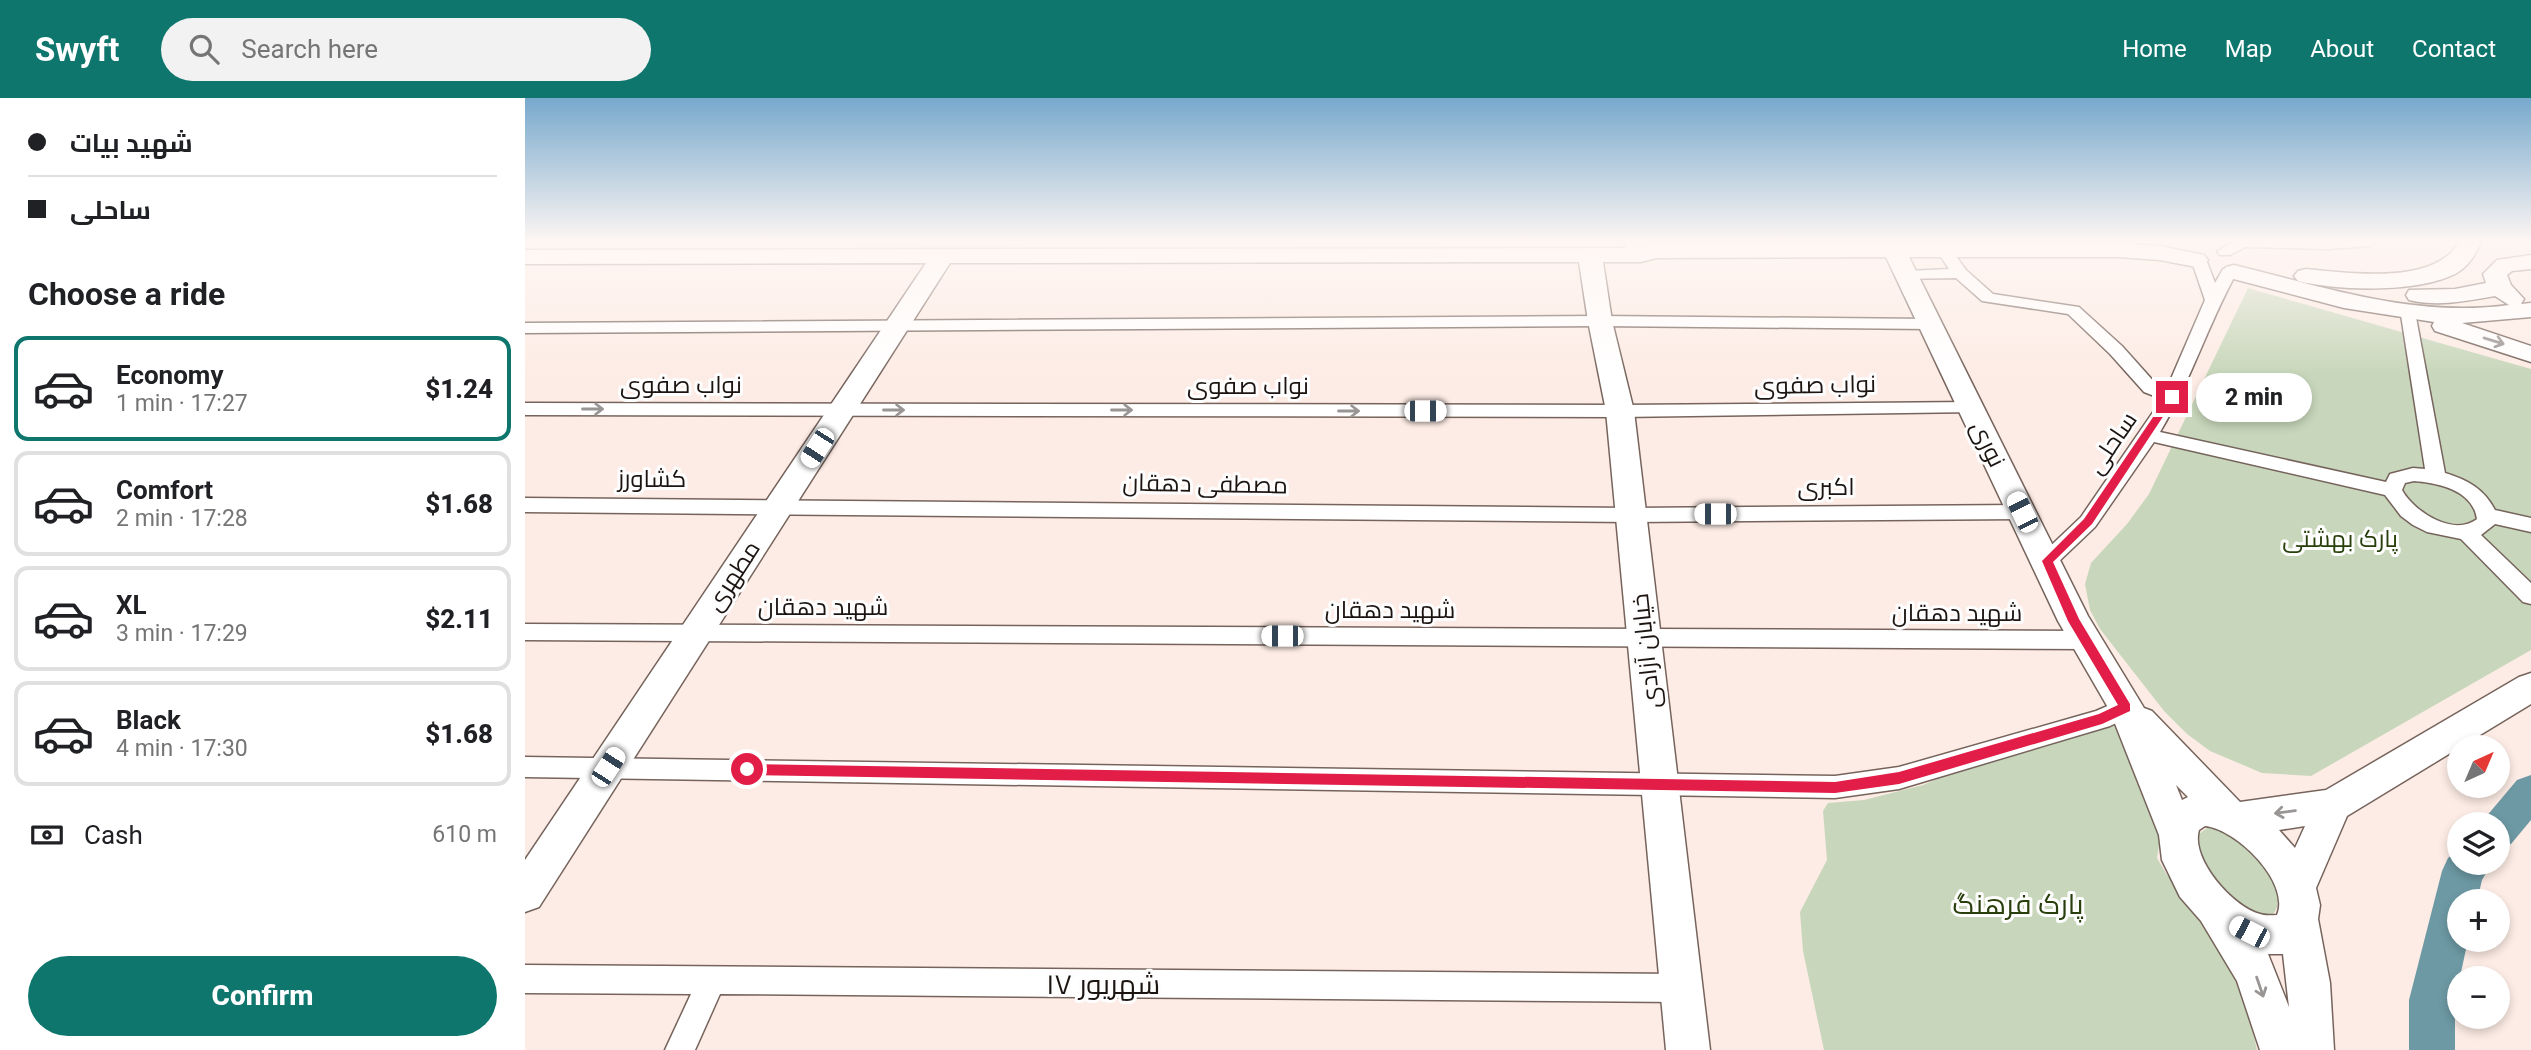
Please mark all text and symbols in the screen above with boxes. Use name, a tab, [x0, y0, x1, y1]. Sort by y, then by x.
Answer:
search box	[161, 18, 651, 81]
text: Swyft	[35, 30, 119, 69]
icon: search	[185, 30, 223, 68]
text: Search here	[241, 34, 378, 64]
text: Home	[2122, 35, 2187, 63]
text: Map	[2225, 35, 2272, 63]
text: About	[2310, 35, 2374, 63]
text: Contact	[2412, 35, 2496, 63]
text: شهید بیات	[70, 128, 193, 158]
text: ساحلی	[70, 195, 151, 225]
text: Choose a ride	[28, 275, 225, 313]
one-way arrow	[2482, 336, 2504, 349]
icon: car	[32, 357, 95, 420]
text: Economy	[116, 360, 223, 390]
street label: نواب صفوی	[1754, 370, 1876, 400]
street label: نواب صفوی	[620, 371, 742, 399]
street label: نواب صفوی	[1187, 372, 1309, 400]
callout: 2 min	[2197, 372, 2312, 422]
text: $1.24	[425, 374, 493, 404]
route end	[2156, 381, 2188, 413]
text: 2 min	[2225, 384, 2283, 411]
text: 1 min · 17:27	[116, 390, 248, 417]
car	[1405, 401, 1447, 422]
one-way arrow	[581, 402, 604, 416]
one-way arrow	[882, 403, 905, 417]
one-way arrow	[1110, 403, 1133, 417]
one-way arrow	[1337, 404, 1360, 418]
street label: ساحلی	[2081, 407, 2143, 479]
street label: نوری	[1965, 416, 2011, 472]
car	[797, 425, 838, 471]
street label: کشاورز	[616, 465, 686, 493]
street label: مصطفی دهقان	[1122, 469, 1288, 499]
icon: car	[32, 472, 95, 535]
street label: اکبری	[1797, 473, 1855, 501]
text: Comfort	[116, 475, 213, 505]
text: $1.68	[425, 489, 493, 519]
car	[2004, 489, 2041, 535]
car	[1695, 504, 1737, 525]
text: 2 min · 17:28	[116, 505, 248, 532]
park label: پارک بهشتی	[2282, 525, 2398, 555]
street label: مطهری	[700, 536, 766, 616]
icon: car	[32, 587, 95, 650]
text: XL	[116, 590, 147, 620]
street label: خیابان آزادی	[1626, 592, 1666, 710]
street label: شهید دهقان	[758, 593, 888, 621]
street label: شهید دهقان	[1325, 596, 1455, 624]
street label: شهید دهقان	[1892, 599, 2022, 627]
text: $2.11	[425, 604, 493, 634]
text: 3 min · 17:29	[116, 620, 248, 647]
car	[1262, 626, 1304, 647]
icon: car	[32, 702, 95, 765]
text: Black	[116, 705, 181, 735]
text: $1.68	[425, 719, 493, 749]
text: 4 min · 17:30	[116, 735, 248, 762]
north arrow	[2447, 735, 2509, 798]
map controls	[2447, 735, 2510, 1029]
car	[588, 744, 629, 790]
route start	[731, 753, 763, 785]
one-way arrow	[2274, 806, 2297, 819]
button: layers	[2447, 812, 2510, 875]
icon: cash	[28, 816, 66, 854]
text: Cash	[84, 820, 143, 850]
text: 610 m	[432, 821, 497, 848]
park label: پارک فرهنگ	[1953, 888, 2084, 923]
button: +	[2447, 889, 2510, 952]
car	[2226, 913, 2273, 951]
button: Confirm	[28, 956, 497, 1036]
button: −	[2447, 966, 2510, 1029]
street label: ۱۷ شهریور	[1046, 968, 1160, 1001]
one-way arrow	[2255, 976, 2267, 998]

